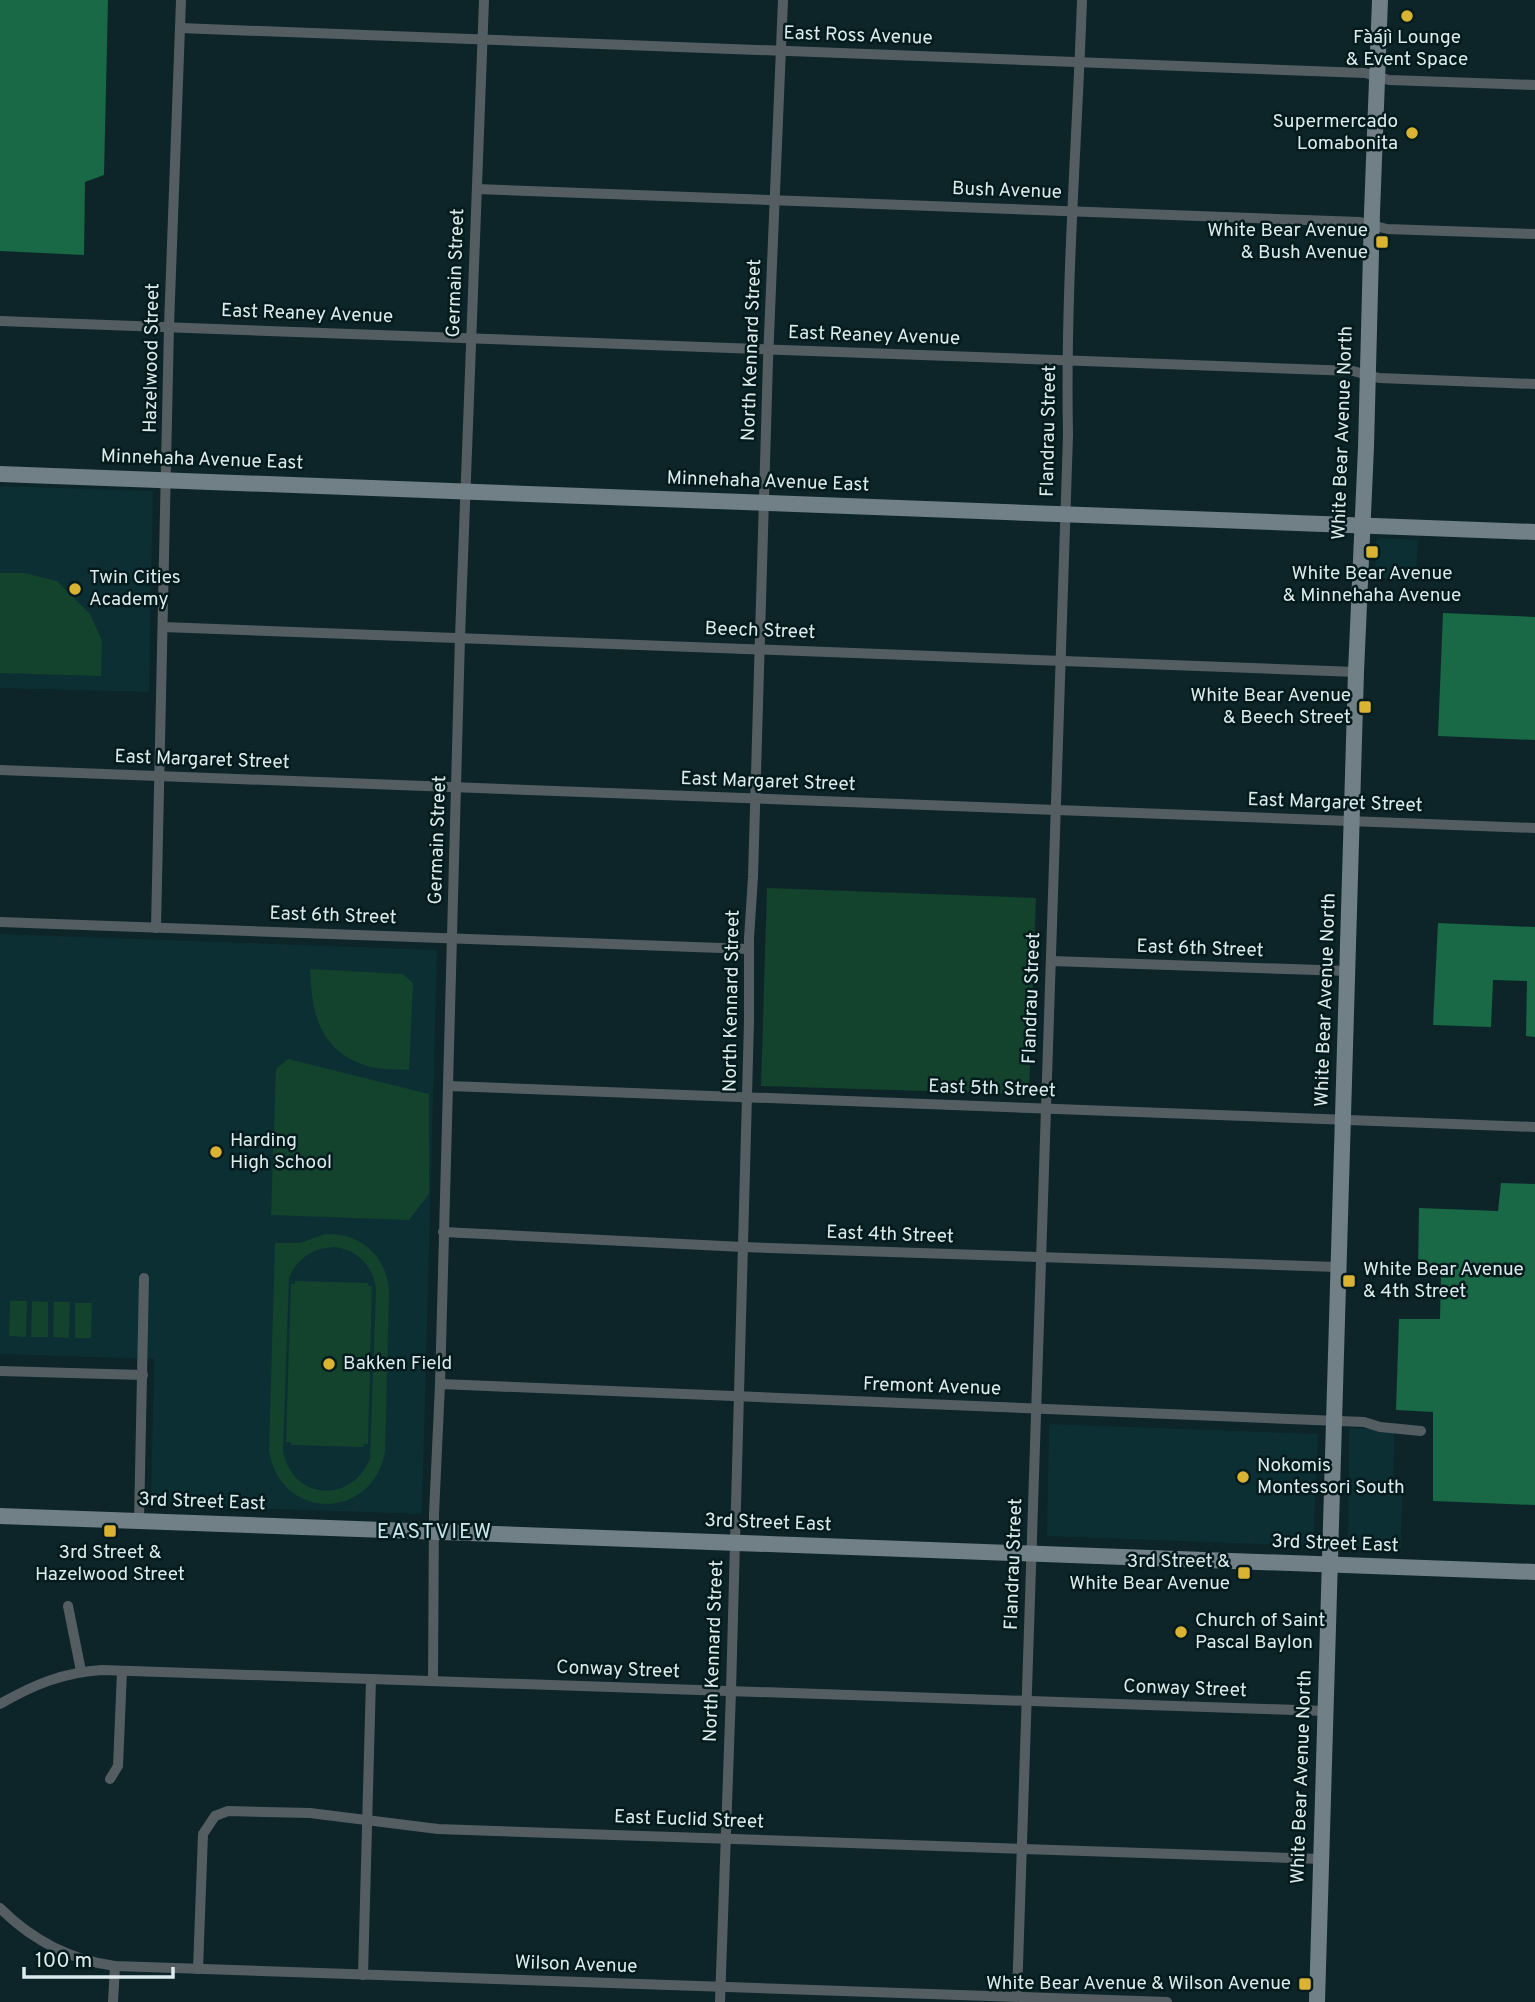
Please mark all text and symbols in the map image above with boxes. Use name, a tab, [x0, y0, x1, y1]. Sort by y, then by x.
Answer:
marker: Fàájì Lounge & Event Space	[1399, 8, 1415, 24]
street label: East Ross Avenue	[783, 21, 933, 51]
place label: Fàájì Lounge & Event Space	[1346, 26, 1468, 72]
place label: Supermercado Lomabonita	[1272, 110, 1398, 156]
marker: Supermercado Lomabonita	[1404, 125, 1420, 141]
street label: Bush Avenue	[952, 177, 1062, 205]
street label: Germain Street	[442, 208, 470, 338]
place label: White Bear Avenue & Bush Avenue	[1207, 219, 1368, 265]
marker: White Bear Avenue & Bush Avenue	[1374, 234, 1390, 250]
street label: North Kennard Street	[737, 258, 767, 442]
street label: Hazelwood Street	[139, 283, 165, 433]
street label: East Reaney Avenue	[220, 299, 394, 329]
street label: East Reaney Avenue	[787, 321, 961, 351]
street label: White Bear Avenue North	[1327, 325, 1359, 541]
street label: Flandrau Street	[1036, 365, 1062, 497]
street label: Minnehaha Avenue East	[100, 444, 304, 476]
street label: Minnehaha Avenue East	[666, 466, 870, 498]
marker: White Bear Avenue & Minnehaha Avenue	[1364, 544, 1380, 560]
place label: White Bear Avenue & Minnehaha Avenue	[1283, 562, 1461, 608]
place label: Twin Cities Academy	[89, 566, 181, 612]
marker: Twin Cities Academy	[67, 581, 83, 597]
street label: Beech Street	[704, 617, 816, 645]
place label: White Bear Avenue & Beech Street	[1190, 684, 1351, 730]
marker: White Bear Avenue & Beech Street	[1357, 699, 1373, 715]
street label: East Margaret Street	[114, 745, 290, 775]
street label: East Margaret Street	[680, 767, 856, 797]
street label: Germain Street	[424, 775, 452, 905]
street label: East Margaret Street	[1247, 788, 1423, 818]
street label: White Bear Avenue North	[1310, 892, 1342, 1108]
street label: East 6th Street	[269, 902, 397, 930]
street label: North Kennard Street	[718, 910, 746, 1092]
street label: Flandrau Street	[1018, 932, 1046, 1064]
street label: East 6th Street	[1136, 935, 1264, 963]
street label: East 5th Street	[928, 1075, 1056, 1103]
place label: Harding High School	[230, 1129, 332, 1175]
marker: Harding High School	[208, 1144, 224, 1160]
street label: East 4th Street	[826, 1221, 954, 1249]
place label: White Bear Avenue & 4th Street	[1363, 1258, 1524, 1304]
marker: White Bear Avenue & 4th Street	[1341, 1273, 1357, 1289]
place label: Bakken Field	[343, 1352, 452, 1376]
marker: Bakken Field	[321, 1356, 337, 1372]
street label: Fremont Avenue	[862, 1373, 1002, 1401]
place label: Nokomis Montessori South	[1257, 1454, 1405, 1500]
marker: Nokomis Montessori South	[1235, 1469, 1251, 1485]
street label: 3rd Street East	[138, 1488, 266, 1516]
street label: Flandrau Street	[1000, 1498, 1028, 1630]
street label: 3rd Street East	[704, 1509, 832, 1537]
district label: EASTVIEW	[377, 1519, 493, 1546]
marker: 3rd Street & Hazelwood Street	[102, 1523, 118, 1539]
street label: 3rd Street East	[1271, 1530, 1399, 1558]
place label: 3rd Street & Hazelwood Street	[35, 1541, 185, 1587]
place label: 3rd Street & White Bear Avenue	[1069, 1550, 1230, 1596]
street label: North Kennard Street	[699, 1559, 729, 1743]
marker: 3rd Street & White Bear Avenue	[1236, 1565, 1252, 1581]
place label: Church of Saint Pascal Baylon	[1195, 1609, 1325, 1655]
marker: Church of Saint Pascal Baylon	[1173, 1624, 1189, 1640]
street label: Conway Street	[556, 1656, 680, 1684]
street label: White Bear Avenue North	[1286, 1669, 1318, 1885]
street label: Conway Street	[1123, 1675, 1247, 1703]
street label: East Euclid Street	[613, 1805, 765, 1835]
scale bar	[24, 1936, 173, 1980]
text: 100 m	[35, 1948, 92, 1975]
street label: Wilson Avenue	[514, 1951, 638, 1979]
place label: White Bear Avenue & Wilson Avenue	[986, 1972, 1291, 1996]
marker: White Bear Avenue & Wilson Avenue	[1297, 1976, 1313, 1992]

